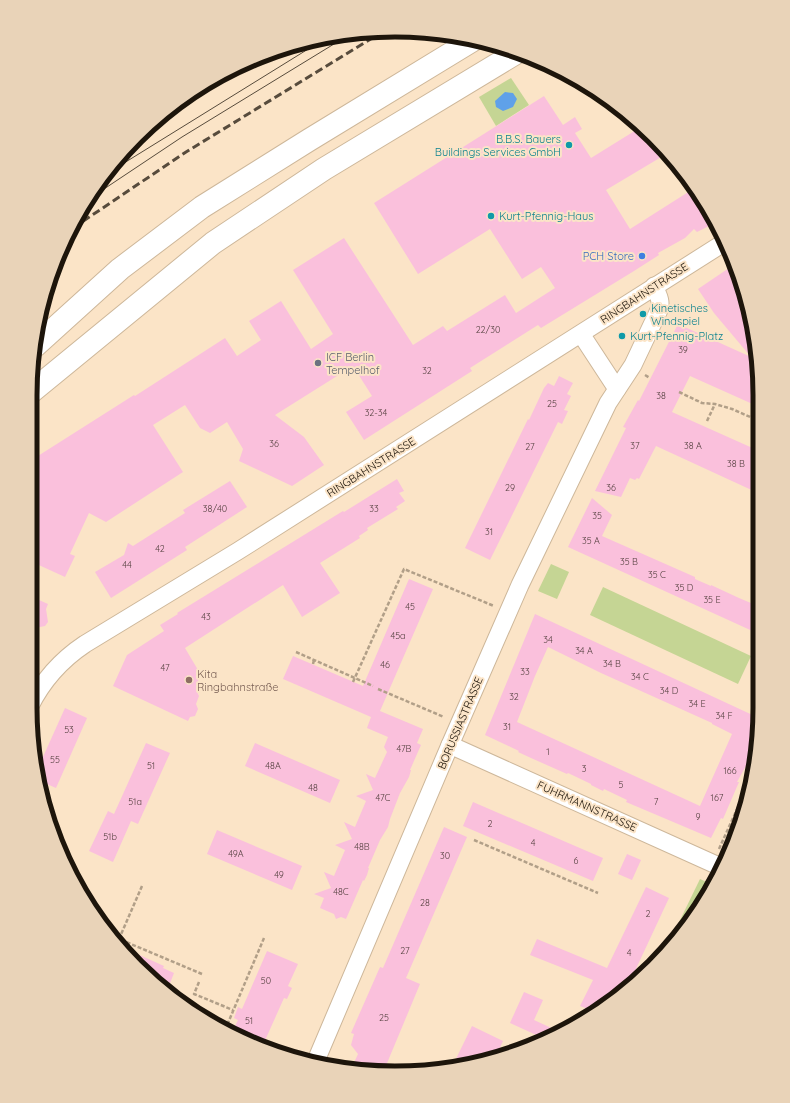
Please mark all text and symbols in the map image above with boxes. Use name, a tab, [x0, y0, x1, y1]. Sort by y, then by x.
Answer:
place label: B.B.S. Bauers Buildings Services GmbH	[435, 132, 561, 159]
marker: B.B.S. Bauers Buildings Services GmbH	[564, 140, 574, 150]
place label: Kurt-Pfennig-Haus	[499, 209, 593, 223]
marker: Kurt-Pfennig-Haus	[486, 211, 496, 221]
place label: PCH Store	[583, 249, 634, 263]
marker: PCH Store	[637, 251, 647, 261]
street label: RINGBAHNSTRASSE	[597, 259, 691, 327]
place label: Kinetisches Windspiel	[651, 301, 708, 328]
marker: Kinetisches Windspiel	[638, 309, 648, 319]
house number: 22/30	[476, 324, 500, 335]
place label: Kurt-Pfennig-Platz	[630, 329, 723, 343]
marker: Kurt-Pfennig-Platz	[617, 331, 627, 341]
house number: 39	[678, 344, 688, 355]
place label: ICF Berlin Tempelhof	[326, 350, 380, 377]
marker: ICF Berlin Tempelhof	[313, 358, 323, 368]
house number: 32	[422, 365, 432, 376]
house number: 38	[656, 390, 666, 401]
house number: 25	[547, 398, 557, 409]
house number: 32-34	[365, 407, 388, 418]
street label: RINGBAHNSTRASSE	[324, 434, 418, 500]
house number: 36	[269, 438, 279, 449]
house number: 37	[630, 440, 640, 451]
house number: 38 A	[684, 440, 702, 451]
house number: 27	[525, 441, 535, 452]
house number: 38 B	[727, 458, 745, 469]
house number: 29	[505, 482, 515, 493]
house number: 36	[606, 482, 616, 493]
house number: 38/40	[203, 503, 227, 514]
house number: 33	[369, 503, 379, 514]
house number: 35	[592, 510, 602, 521]
house number: 31	[485, 526, 493, 537]
house number: 35 A	[582, 535, 600, 546]
house number: 42	[155, 543, 165, 554]
house number: 35 B	[620, 556, 638, 567]
house number: 44	[122, 559, 132, 570]
house number: 35 C	[648, 569, 666, 580]
house number: 35 D	[675, 582, 694, 593]
house number: 35 E	[703, 594, 721, 605]
house number: 45	[405, 601, 415, 612]
house number: 43	[201, 611, 211, 622]
house number: 45a	[390, 630, 406, 641]
house number: 34	[543, 634, 553, 645]
house number: 34 A	[575, 645, 593, 656]
house number: 34 B	[603, 658, 621, 669]
house number: 46	[380, 659, 390, 670]
house number: 47	[160, 662, 170, 673]
house number: 33	[520, 666, 530, 677]
place label: Kita Ringbahnstraße	[197, 667, 278, 694]
house number: 34 C	[631, 671, 649, 682]
marker: Kita Ringbahnstraße	[184, 675, 194, 685]
street label: BORUSSIASTRASSE	[434, 675, 486, 771]
house number: 34 D	[660, 685, 679, 696]
house number: 32	[509, 691, 519, 702]
house number: 34 E	[688, 698, 706, 709]
house number: 34 F	[715, 710, 733, 721]
house number: 31	[503, 721, 511, 732]
house number: 53	[64, 724, 74, 735]
house number: 47B	[397, 743, 412, 754]
house number: 1	[546, 746, 550, 757]
house number: 55	[50, 754, 60, 765]
house number: 51	[147, 760, 155, 771]
house number: 48A	[265, 760, 281, 771]
house number: 3	[582, 763, 587, 774]
house number: 166	[723, 765, 737, 776]
street label: FUHRMANNSTRASSE	[535, 778, 639, 834]
house number: 5	[619, 779, 624, 790]
house number: 48	[308, 782, 318, 793]
house number: 47C	[376, 792, 391, 803]
house number: 167	[711, 792, 724, 803]
house number: 51a	[128, 796, 142, 807]
house number: 7	[654, 796, 659, 807]
house number: 9	[695, 811, 701, 822]
house number: 2	[488, 818, 493, 829]
house number: 51b	[103, 831, 117, 842]
house number: 4	[531, 837, 536, 848]
house number: 48B	[354, 841, 370, 852]
house number: 49A	[228, 848, 244, 859]
house number: 30	[440, 850, 450, 861]
house number: 6	[574, 855, 579, 866]
house number: 49	[274, 869, 284, 880]
house number: 48C	[333, 886, 349, 897]
house number: 28	[420, 897, 430, 908]
house number: 2	[646, 908, 651, 919]
house number: 27	[400, 945, 410, 956]
house number: 4	[627, 947, 632, 958]
house number: 50	[261, 975, 271, 986]
house number: 25	[379, 1012, 389, 1023]
house number: 51	[245, 1015, 253, 1026]

